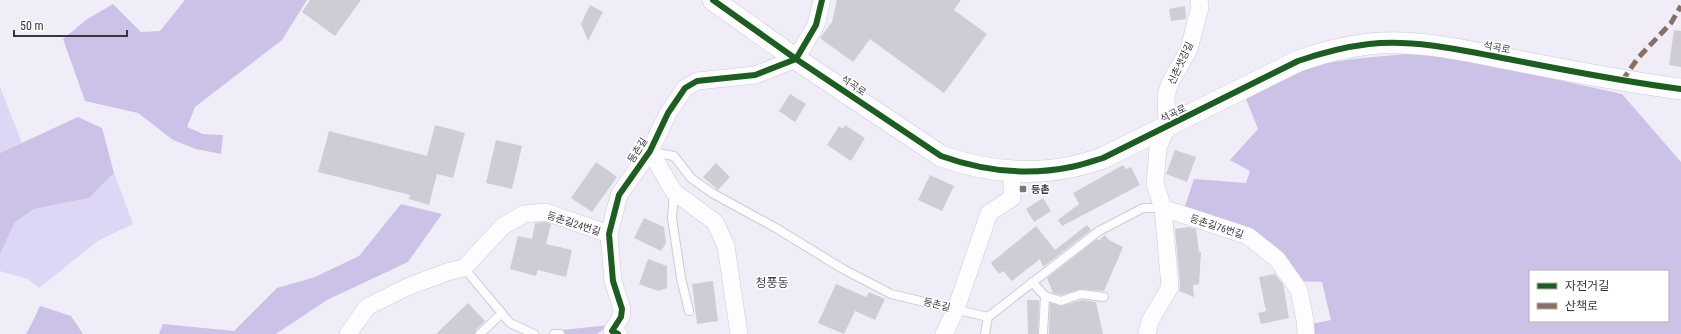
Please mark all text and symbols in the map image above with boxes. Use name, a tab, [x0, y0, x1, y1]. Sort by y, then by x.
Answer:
scale bar	[14, 12, 127, 38]
text: 50 m	[20, 19, 44, 33]
street label: 석곡로	[1482, 39, 1512, 56]
street label: 신촌샛강길	[1166, 40, 1195, 86]
street label: 석곡로	[839, 73, 868, 98]
street label: 석곡로	[1158, 102, 1188, 125]
street label: 등촌길	[625, 136, 649, 165]
marker: 등촌	[1018, 184, 1028, 194]
place label: 등촌	[1031, 184, 1049, 195]
street label: 등촌길24번길	[546, 210, 602, 237]
street label: 등촌길76번길	[1189, 213, 1245, 240]
legend	[1529, 270, 1669, 322]
district label: 청풍동	[755, 276, 789, 290]
text: 자전거길	[1565, 279, 1609, 293]
street label: 등촌길	[922, 296, 952, 313]
text: 산책로	[1565, 299, 1598, 313]

